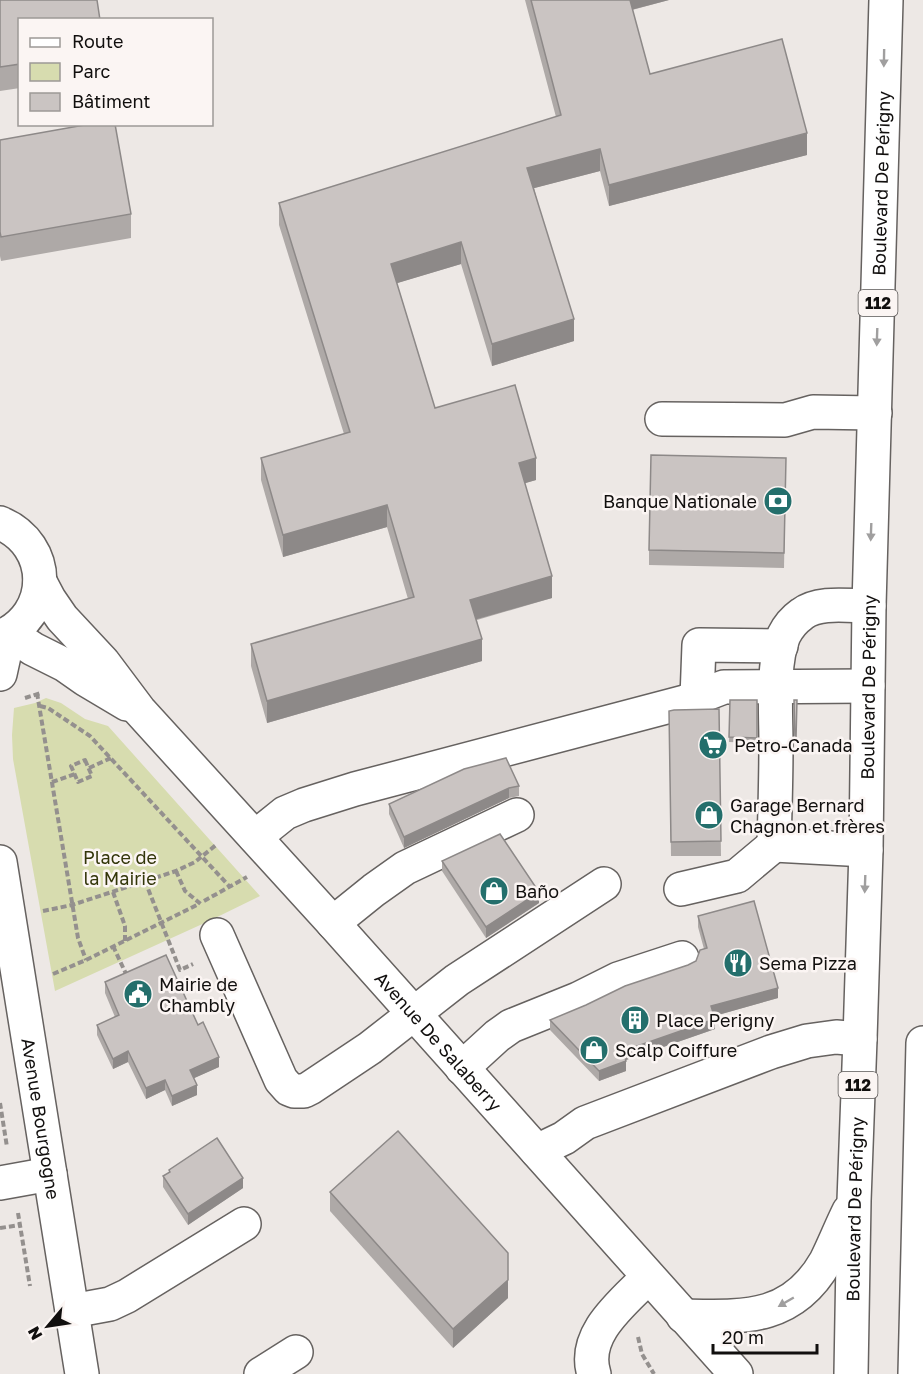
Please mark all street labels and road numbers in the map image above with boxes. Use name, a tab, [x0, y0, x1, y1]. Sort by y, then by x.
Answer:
street label: Boulevard De Périgny	[867, 91, 894, 276]
road number: 112	[858, 290, 898, 316]
street label: Boulevard De Périgny	[856, 594, 880, 780]
street label: Avenue De Salaberry	[371, 967, 507, 1115]
street label: Avenue Bourgogne	[17, 1036, 65, 1201]
road number: 112	[838, 1072, 878, 1098]
street label: Boulevard De Périgny	[841, 1116, 868, 1302]

